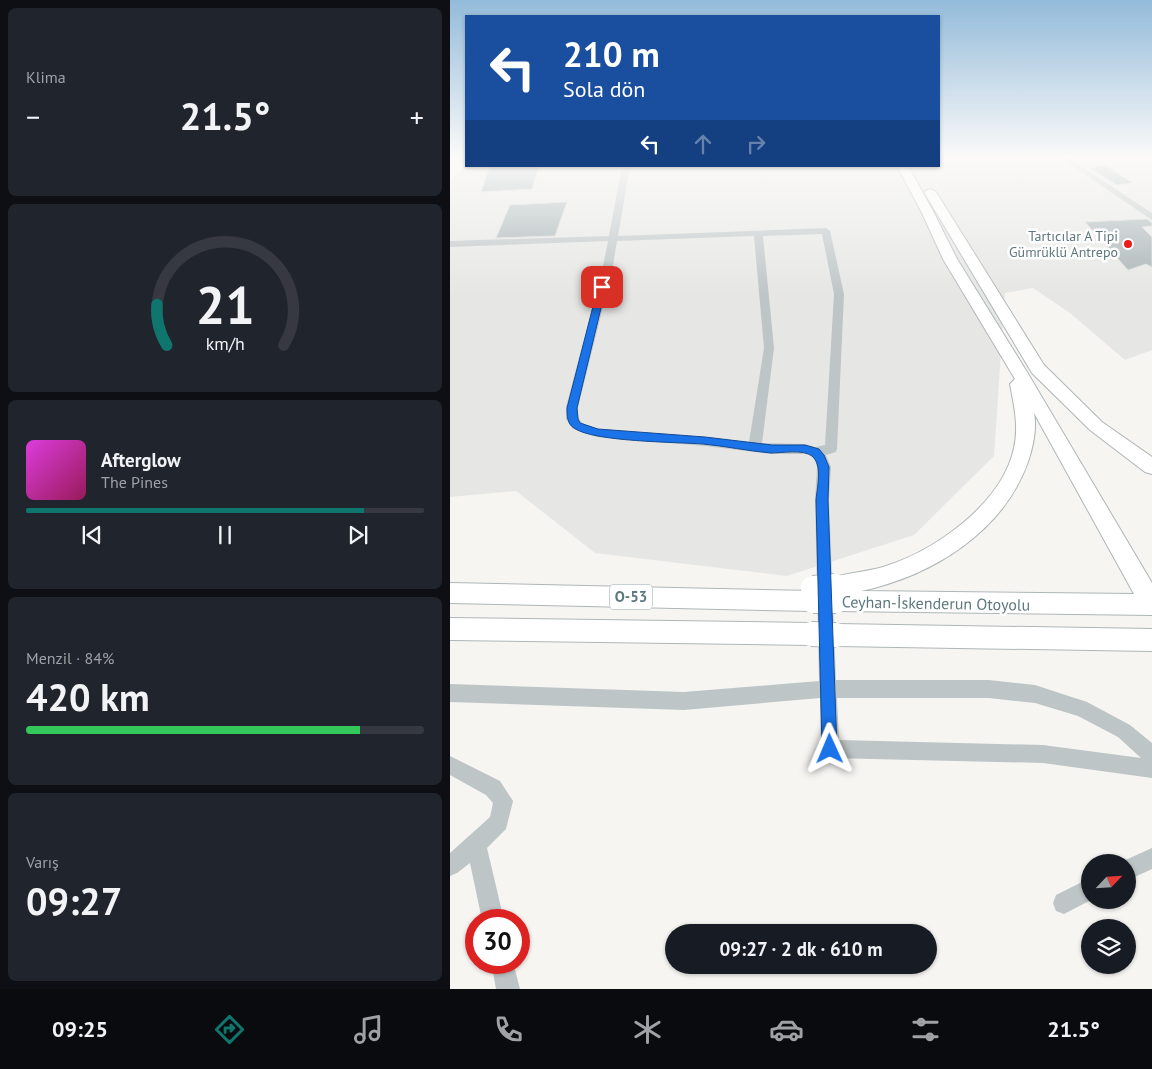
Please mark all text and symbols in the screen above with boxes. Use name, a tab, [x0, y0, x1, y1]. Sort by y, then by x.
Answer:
text: 210 m	[563, 31, 660, 77]
icon: left	[480, 35, 545, 100]
text: Klima	[26, 67, 66, 87]
text: Sola dön	[563, 75, 645, 103]
text: 21.5°	[180, 91, 270, 140]
text: −	[26, 98, 40, 135]
text: +	[410, 98, 424, 135]
icon: left	[636, 130, 664, 158]
icon: ahead	[689, 130, 717, 158]
icon: right	[742, 130, 770, 158]
place label: Tartıcılar A Tipi Gümrüklü Antrepo	[1009, 227, 1118, 261]
marker: Tartıcılar A Tipi Gümrüklü Antrepo	[1122, 238, 1134, 250]
pin	[581, 266, 623, 308]
text: 21	[196, 271, 254, 338]
icon: arrive	[588, 273, 616, 301]
text: km/h	[205, 332, 245, 355]
text: Afterglow	[101, 448, 181, 472]
text: The Pines	[101, 472, 168, 492]
icon: previous	[78, 521, 106, 549]
icon: pause	[211, 521, 239, 549]
icon: next	[344, 521, 372, 549]
road number: O-53	[610, 584, 652, 610]
street label: Ceyhan-İskenderun Otoyolu	[842, 591, 1030, 615]
text: Menzil · 84%	[26, 648, 114, 668]
text: 420 km	[26, 672, 150, 721]
position arrow	[803, 722, 855, 774]
text: Varış	[26, 852, 59, 872]
north arrow	[1081, 854, 1136, 909]
map controls	[1081, 854, 1136, 974]
text: 09:27	[26, 876, 122, 925]
speed limit sign: 30	[465, 909, 530, 974]
button: layers	[1081, 919, 1136, 974]
text: 09:27 · 2 dk · 610 m	[719, 937, 883, 961]
icon: directions	[212, 1012, 247, 1047]
icon: music	[351, 1012, 386, 1047]
icon: phone	[491, 1012, 526, 1047]
icon: climate	[630, 1012, 665, 1047]
icon: car	[769, 1012, 804, 1047]
icon: filters	[908, 1012, 943, 1047]
text: 09:25	[52, 1015, 108, 1043]
text: 21.5°	[1047, 1015, 1100, 1043]

